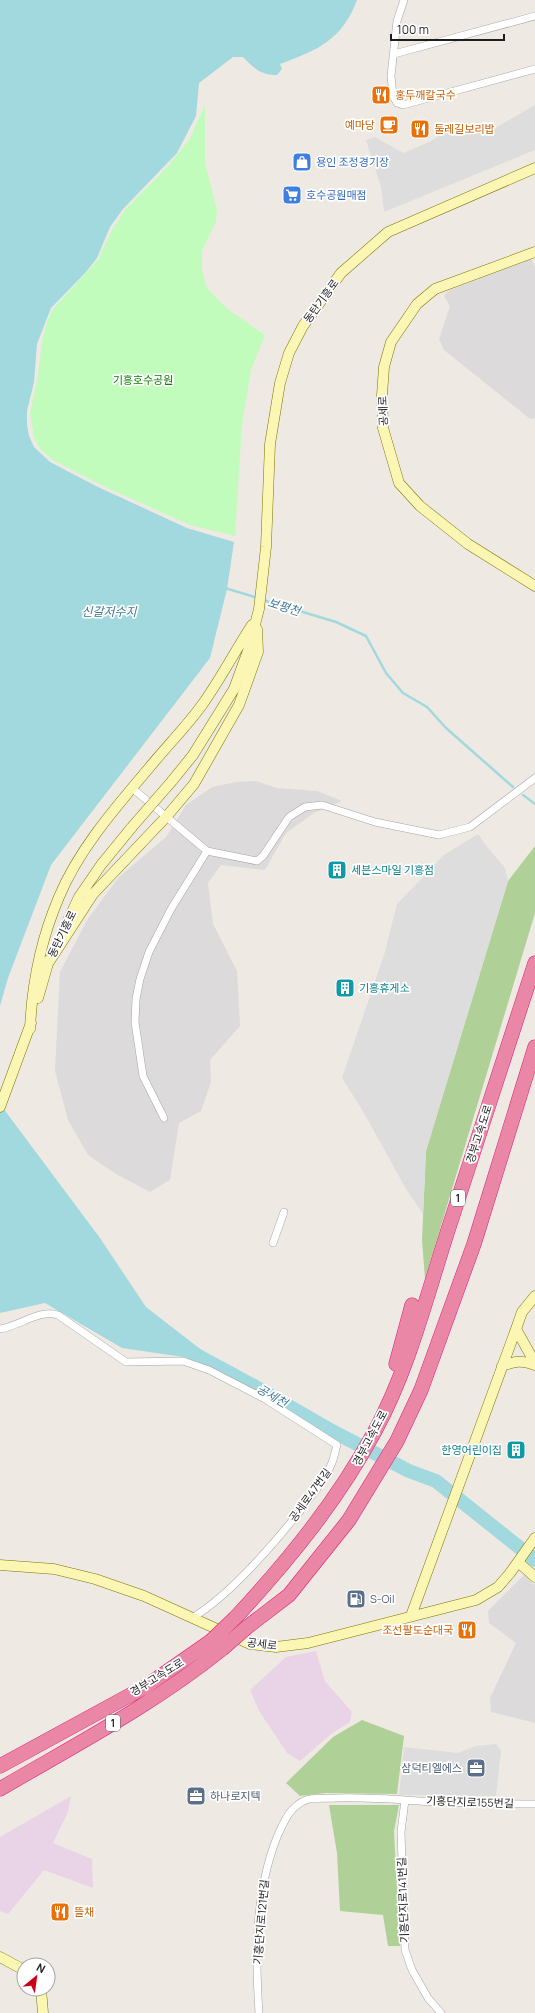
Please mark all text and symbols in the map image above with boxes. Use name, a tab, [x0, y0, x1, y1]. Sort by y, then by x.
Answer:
scale bar	[391, 16, 504, 42]
text: 100 m	[397, 21, 429, 38]
restaurant icon: 홍두깨칼국수	[370, 84, 392, 106]
place label: 홍두깨칼국수	[395, 87, 456, 102]
cafe icon: 예마당	[378, 114, 400, 136]
place label: 예마당	[345, 117, 375, 132]
restaurant icon: 둘레길보리밥	[409, 118, 431, 140]
place label: 둘레길보리밥	[434, 121, 495, 136]
shop icon: 용인 조정경기장	[291, 151, 313, 173]
place label: 용인 조정경기장	[316, 154, 389, 169]
supermarket icon: 호수공원매점	[281, 184, 303, 206]
place label: 호수공원매점	[306, 187, 367, 202]
street label: 동탄기흥로	[300, 276, 342, 326]
park label: 기흥호수공원	[113, 372, 173, 387]
street label: 공세로	[374, 396, 391, 426]
water label: 보평천	[266, 594, 304, 620]
water label: 신갈저수지	[81, 603, 138, 620]
building icon: 세븐스마일 기흥점	[326, 859, 348, 881]
place label: 세븐스마일 기흥점	[351, 862, 434, 877]
street label: 동탄기흥로	[44, 908, 79, 960]
building icon: 기흥휴게소	[334, 977, 356, 999]
place label: 기흥휴게소	[359, 980, 410, 995]
street label: 경부고속도로	[462, 1103, 495, 1165]
road number: 1	[451, 1190, 465, 1206]
water label: 공세천	[254, 1380, 293, 1412]
street label: 경부고속도로	[349, 1407, 390, 1468]
building icon: 한영어린이집	[505, 1439, 527, 1461]
place label: 한영어린이집	[441, 1442, 502, 1457]
street label: 공세로47번길	[285, 1465, 334, 1524]
fuel station icon: S-Oil	[345, 1588, 367, 1610]
place label: S-Oil	[370, 1591, 395, 1606]
restaurant icon: 조선팔도순대국	[456, 1619, 478, 1641]
place label: 조선팔도순대국	[382, 1622, 453, 1637]
street label: 공세로	[246, 1634, 278, 1653]
street label: 경부고속도로	[127, 1654, 186, 1699]
road number: 1	[106, 1715, 120, 1731]
office icon: 삼덕티엘에스	[465, 1757, 487, 1779]
place label: 삼덕티엘에스	[401, 1760, 462, 1775]
office icon: 하나로지텍	[185, 1785, 207, 1807]
place label: 하나로지텍	[210, 1788, 261, 1803]
street label: 기흥단지로155번길	[426, 1792, 514, 1811]
street label: 기흥단지로141번길	[394, 1857, 411, 1943]
street label: 기흥단지로121번길	[249, 1879, 272, 1965]
restaurant icon: 뜰채	[49, 1901, 71, 1923]
place label: 뜰채	[74, 1904, 94, 1919]
north arrow	[16, 1957, 56, 1997]
text: N	[34, 1959, 48, 1976]

